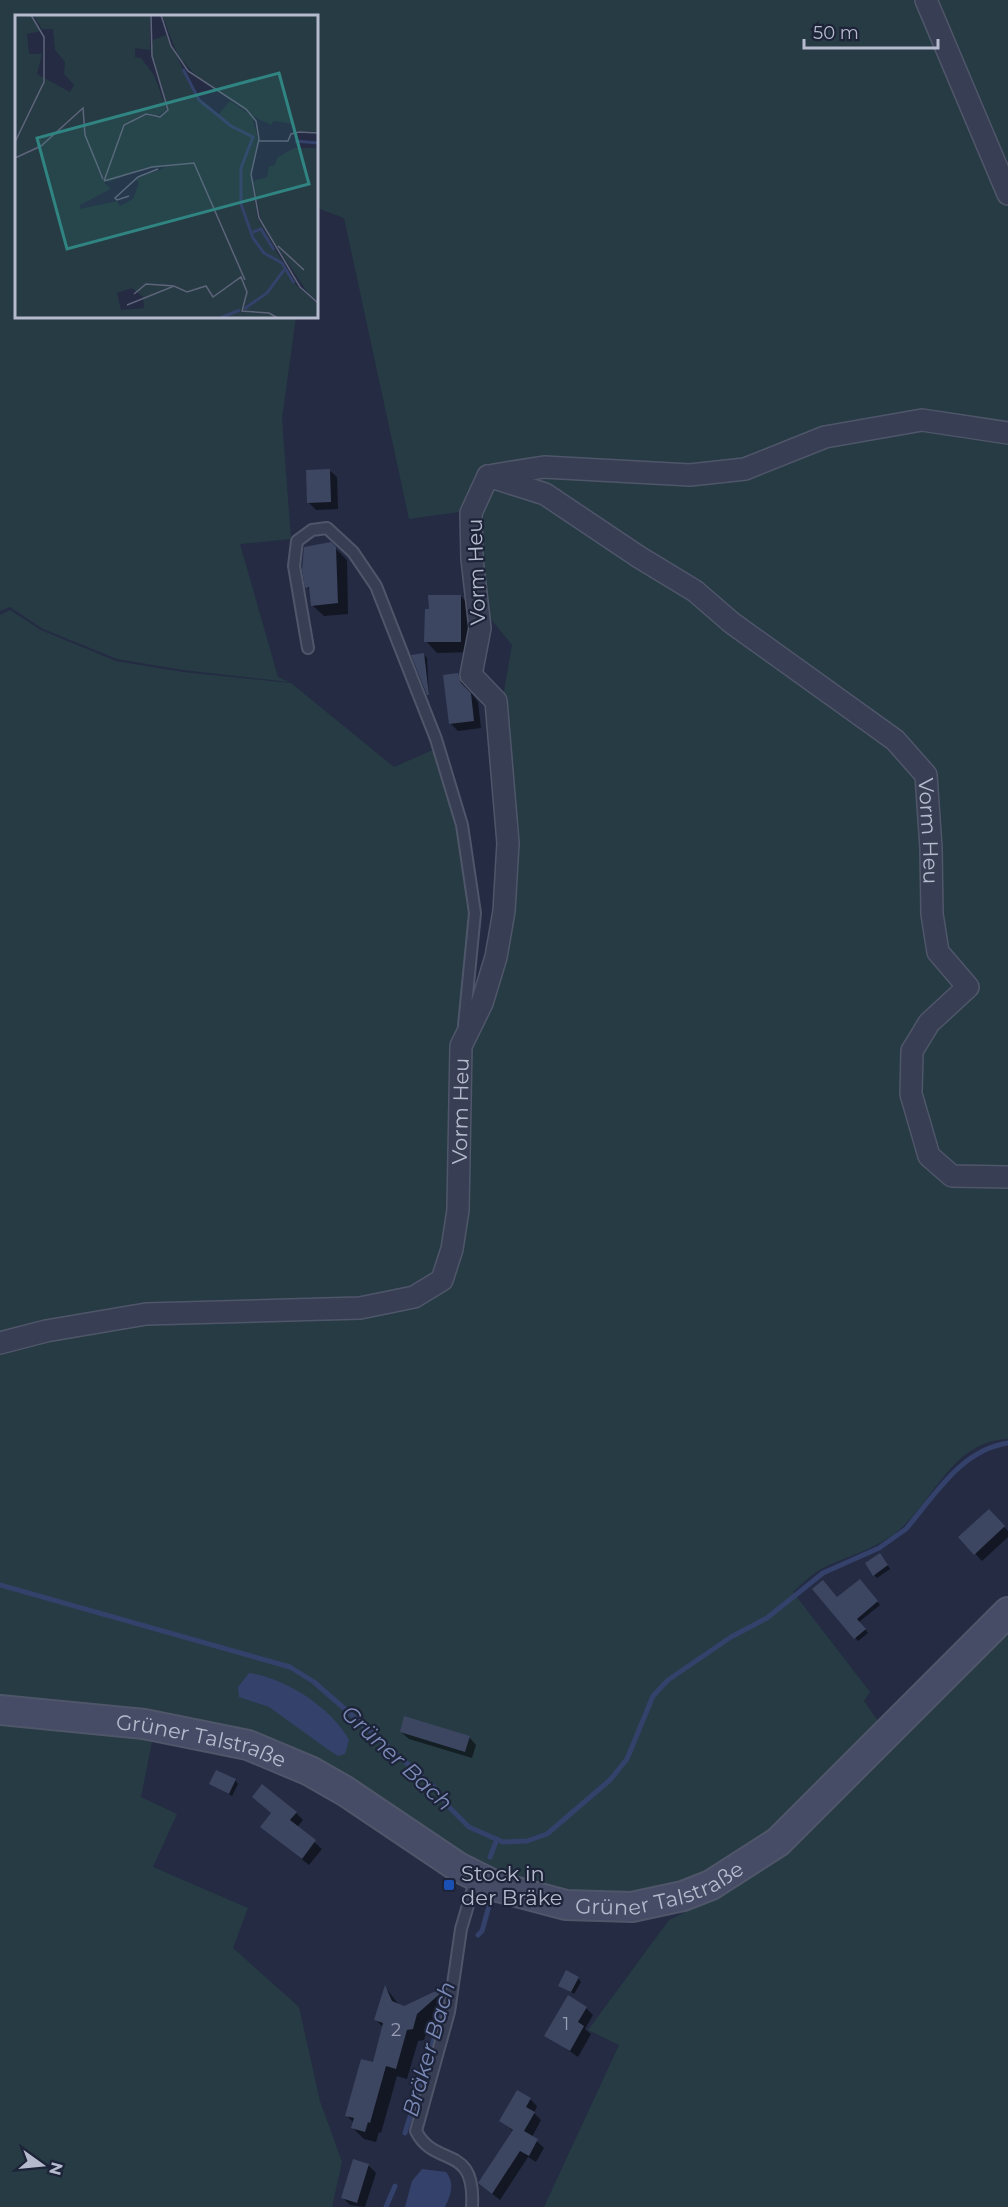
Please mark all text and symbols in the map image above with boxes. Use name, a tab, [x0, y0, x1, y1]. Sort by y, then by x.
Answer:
scale bar	[804, 12, 938, 50]
inset map	[15, 15, 318, 318]
text: 50 m	[813, 22, 859, 44]
street label: Vorm Heu	[462, 518, 490, 626]
street label: Vorm Heu	[914, 777, 944, 885]
street label: Vorm Heu	[446, 1057, 473, 1165]
water label: Grüner Bach	[336, 1700, 458, 1816]
street label: Grüner Talstraße	[115, 1709, 290, 1772]
street label: Grüner Talstraße	[575, 1855, 748, 1920]
place label: Stock in der Bräke	[461, 1861, 562, 1910]
marker: Stock in der Bräke	[442, 1878, 456, 1892]
water label: Bräker Bach	[397, 1978, 461, 2120]
house number: 1	[563, 2013, 569, 2035]
house number: 2	[391, 2019, 401, 2041]
north arrow	[12, 2135, 72, 2195]
text: N	[45, 2160, 67, 2177]

